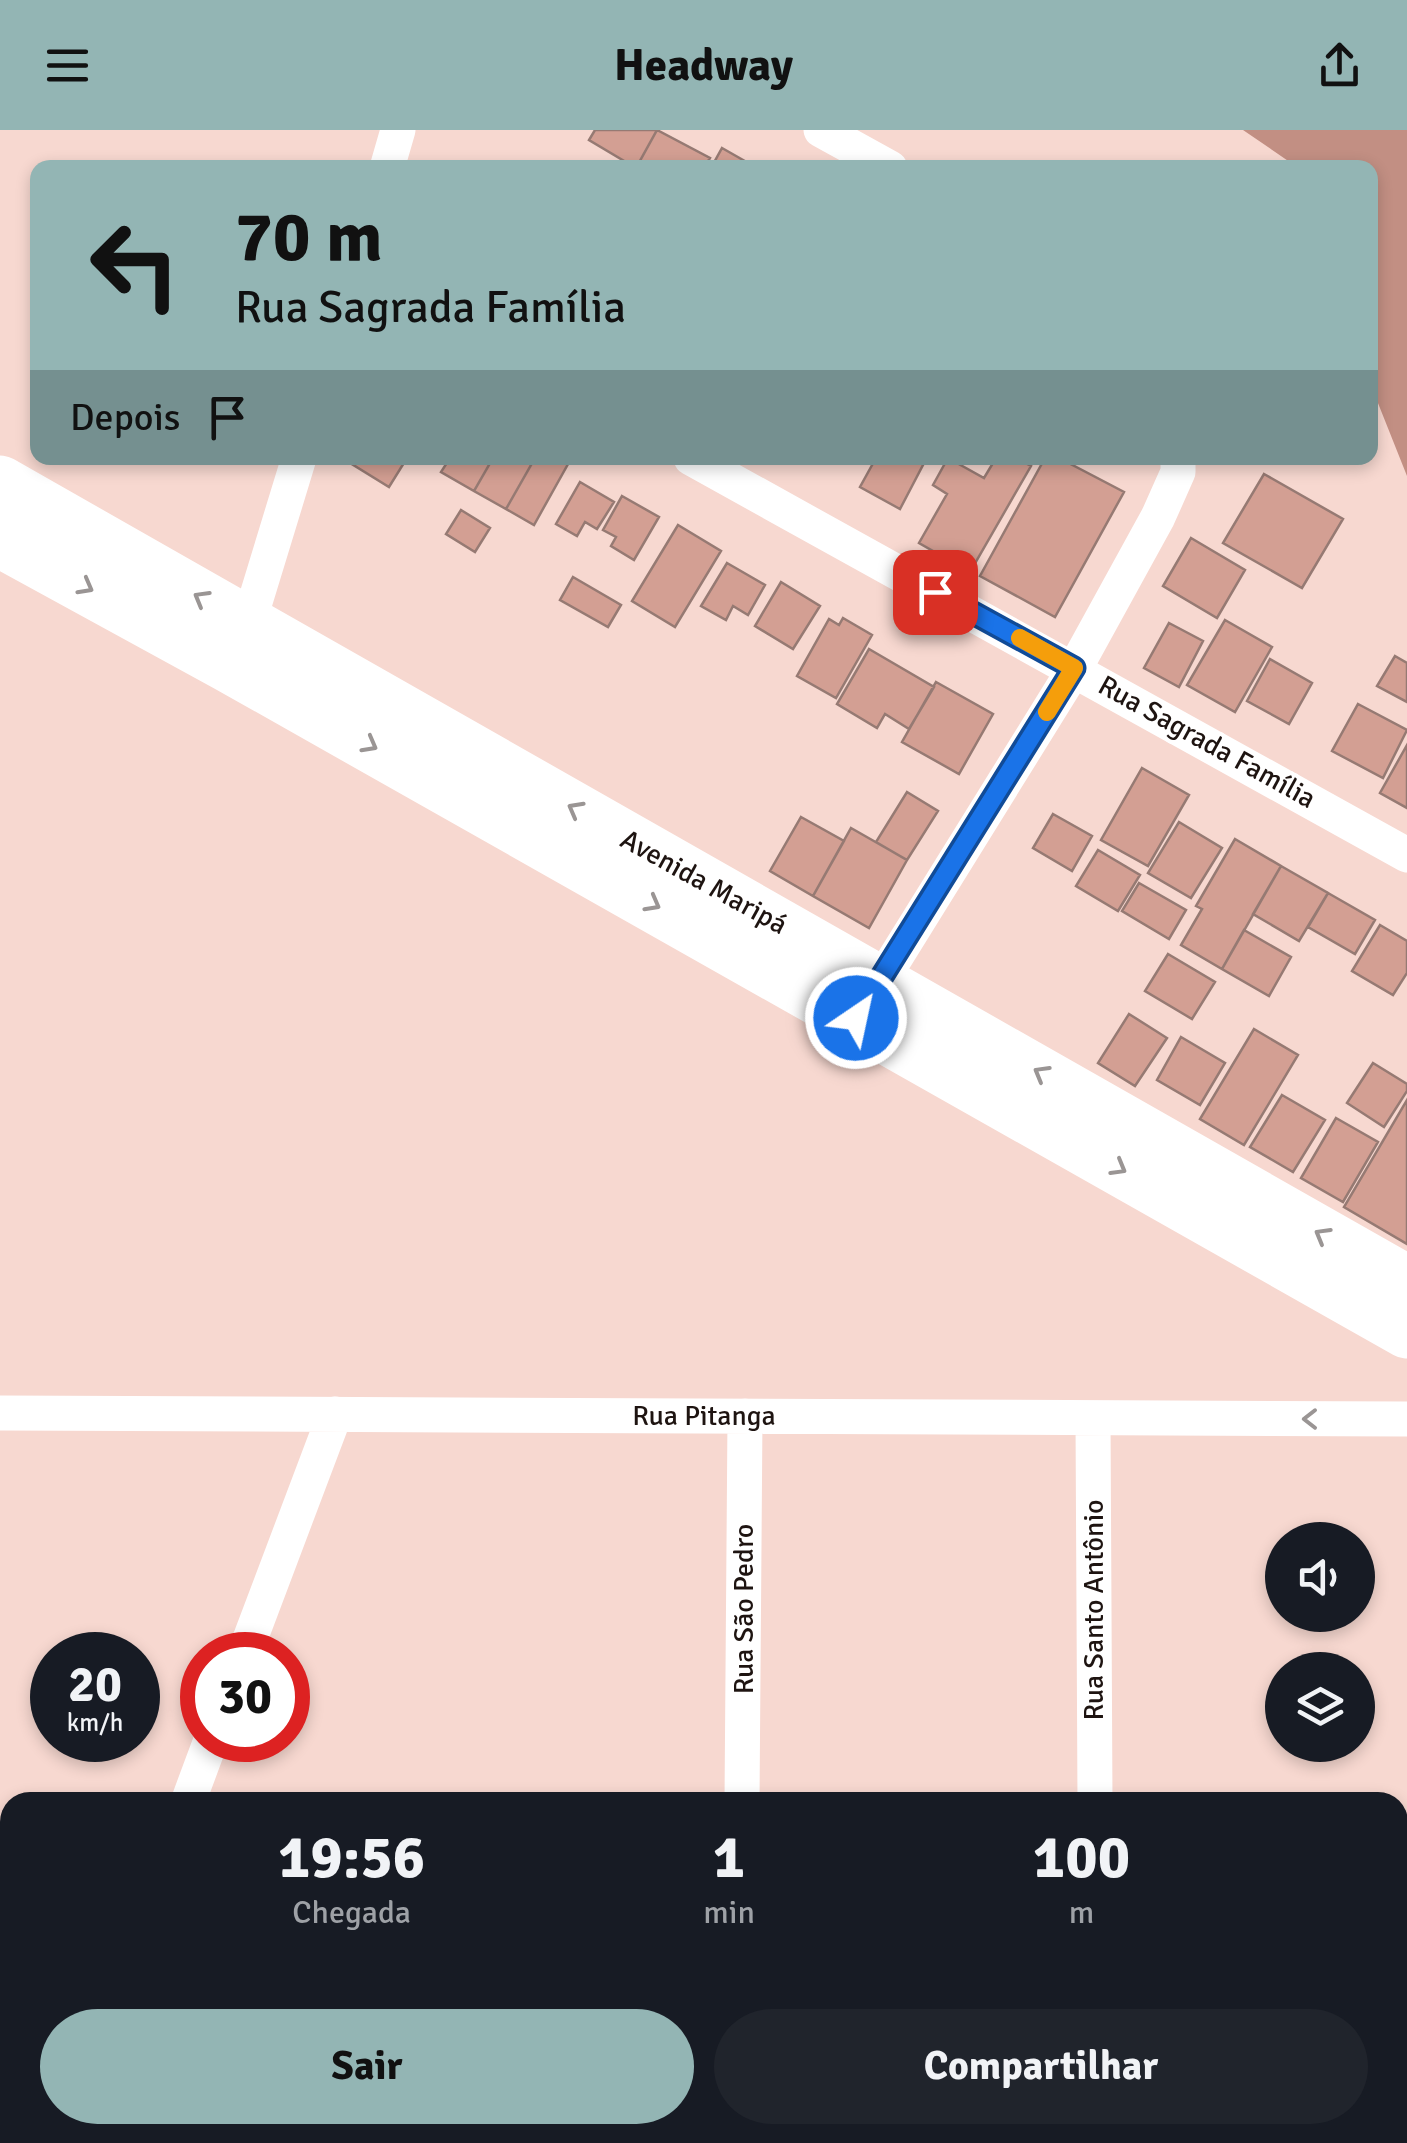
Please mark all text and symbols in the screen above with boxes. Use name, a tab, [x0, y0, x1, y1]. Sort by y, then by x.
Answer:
icon: menu	[40, 38, 95, 93]
text: Headway	[614, 38, 793, 93]
icon: share	[1312, 38, 1367, 93]
text: 70 m	[235, 194, 383, 280]
icon: left	[70, 200, 200, 330]
text: Rua Sagrada Família	[235, 280, 626, 335]
icon: arrive	[200, 390, 255, 445]
text: Depois	[70, 394, 180, 441]
pin	[893, 550, 978, 635]
icon: arrive	[908, 565, 963, 620]
one-way arrow	[75, 575, 93, 595]
one-way arrow	[193, 590, 211, 610]
street label: Rua Sagrada Família	[1092, 668, 1322, 816]
one-way arrow	[359, 732, 377, 752]
one-way arrow	[568, 802, 586, 822]
street label: Avenida Maripá	[615, 822, 793, 942]
one-way arrow	[642, 892, 660, 912]
position arrow	[804, 966, 908, 1070]
one-way arrow	[1033, 1066, 1051, 1085]
one-way arrow	[1108, 1155, 1126, 1175]
one-way arrow	[1315, 1227, 1333, 1247]
street label: Rua Pitanga	[632, 1399, 776, 1433]
one-way arrow	[1301, 1408, 1316, 1430]
street label: Rua Santo Antônio	[1077, 1499, 1111, 1721]
map controls	[1265, 1522, 1375, 1762]
button: sound	[1265, 1522, 1375, 1632]
street label: Rua São Pedro	[727, 1524, 761, 1694]
speed limit sign: 30	[180, 1632, 310, 1762]
button: layers	[1265, 1652, 1375, 1762]
text: 20	[68, 1654, 122, 1716]
text: km/h	[67, 1707, 123, 1738]
text: 19:56	[278, 1821, 425, 1895]
text: 1	[713, 1821, 745, 1895]
text: 100	[1033, 1821, 1130, 1895]
text: Chegada	[292, 1893, 411, 1932]
text: min	[703, 1893, 755, 1932]
text: m	[1069, 1893, 1094, 1932]
button: Sair	[40, 2009, 694, 2124]
button: Compartilhar	[714, 2009, 1368, 2124]

